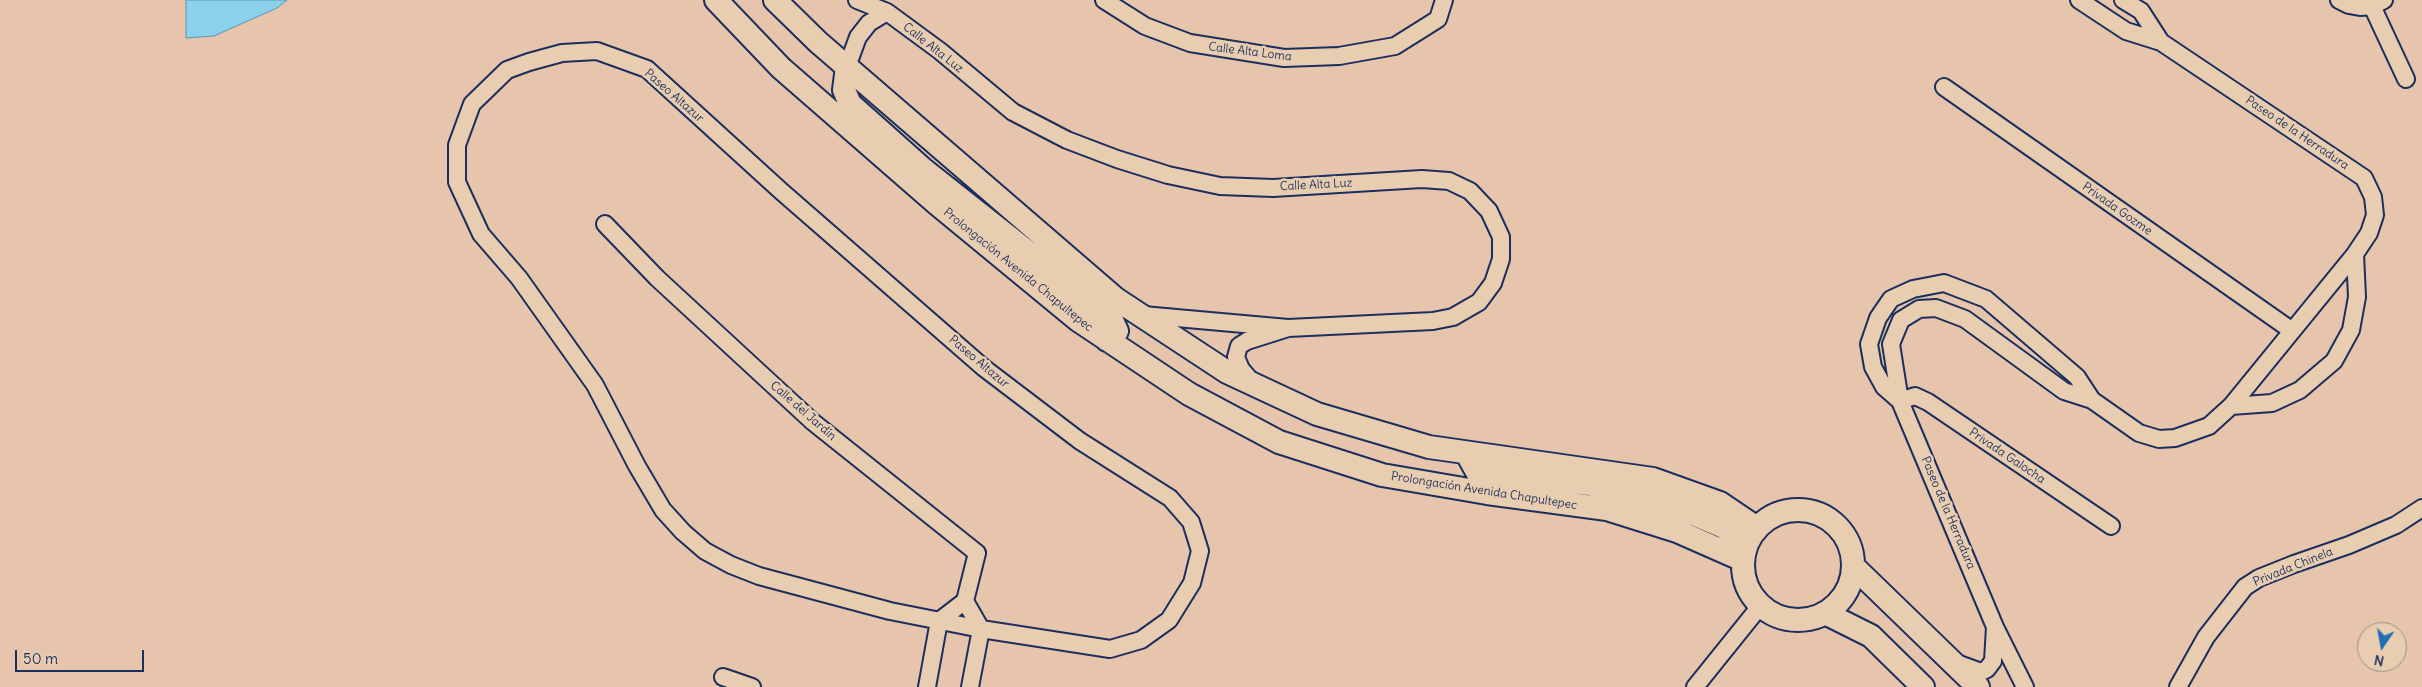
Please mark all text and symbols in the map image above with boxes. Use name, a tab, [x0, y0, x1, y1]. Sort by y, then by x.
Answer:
street label: Calle Alta Luz	[900, 20, 966, 76]
street label: Calle Alta Loma	[1207, 40, 1293, 64]
street label: Paseo Altazur	[641, 66, 707, 126]
street label: Paseo de la Herradura	[2243, 93, 2351, 173]
street label: Calle Alta Luz	[1279, 176, 1353, 194]
street label: Privada Gozme	[2079, 180, 2155, 238]
street label: Prolongación Avenida Chapultepec	[940, 205, 1096, 335]
street label: Paseo Altazur	[946, 333, 1012, 391]
street label: Calle del Jardín	[767, 378, 839, 444]
street label: Privada Galocha	[1966, 425, 2048, 487]
street label: Paseo de la Herradura	[1918, 454, 1978, 572]
street label: Prolongación Avenida Chapultepec	[1390, 469, 1578, 513]
street label: Privada Chinela	[2251, 544, 2335, 590]
north arrow	[2357, 622, 2407, 672]
scale bar	[18, 640, 146, 672]
text: 50 m	[23, 649, 58, 668]
text: N	[2372, 651, 2386, 671]

